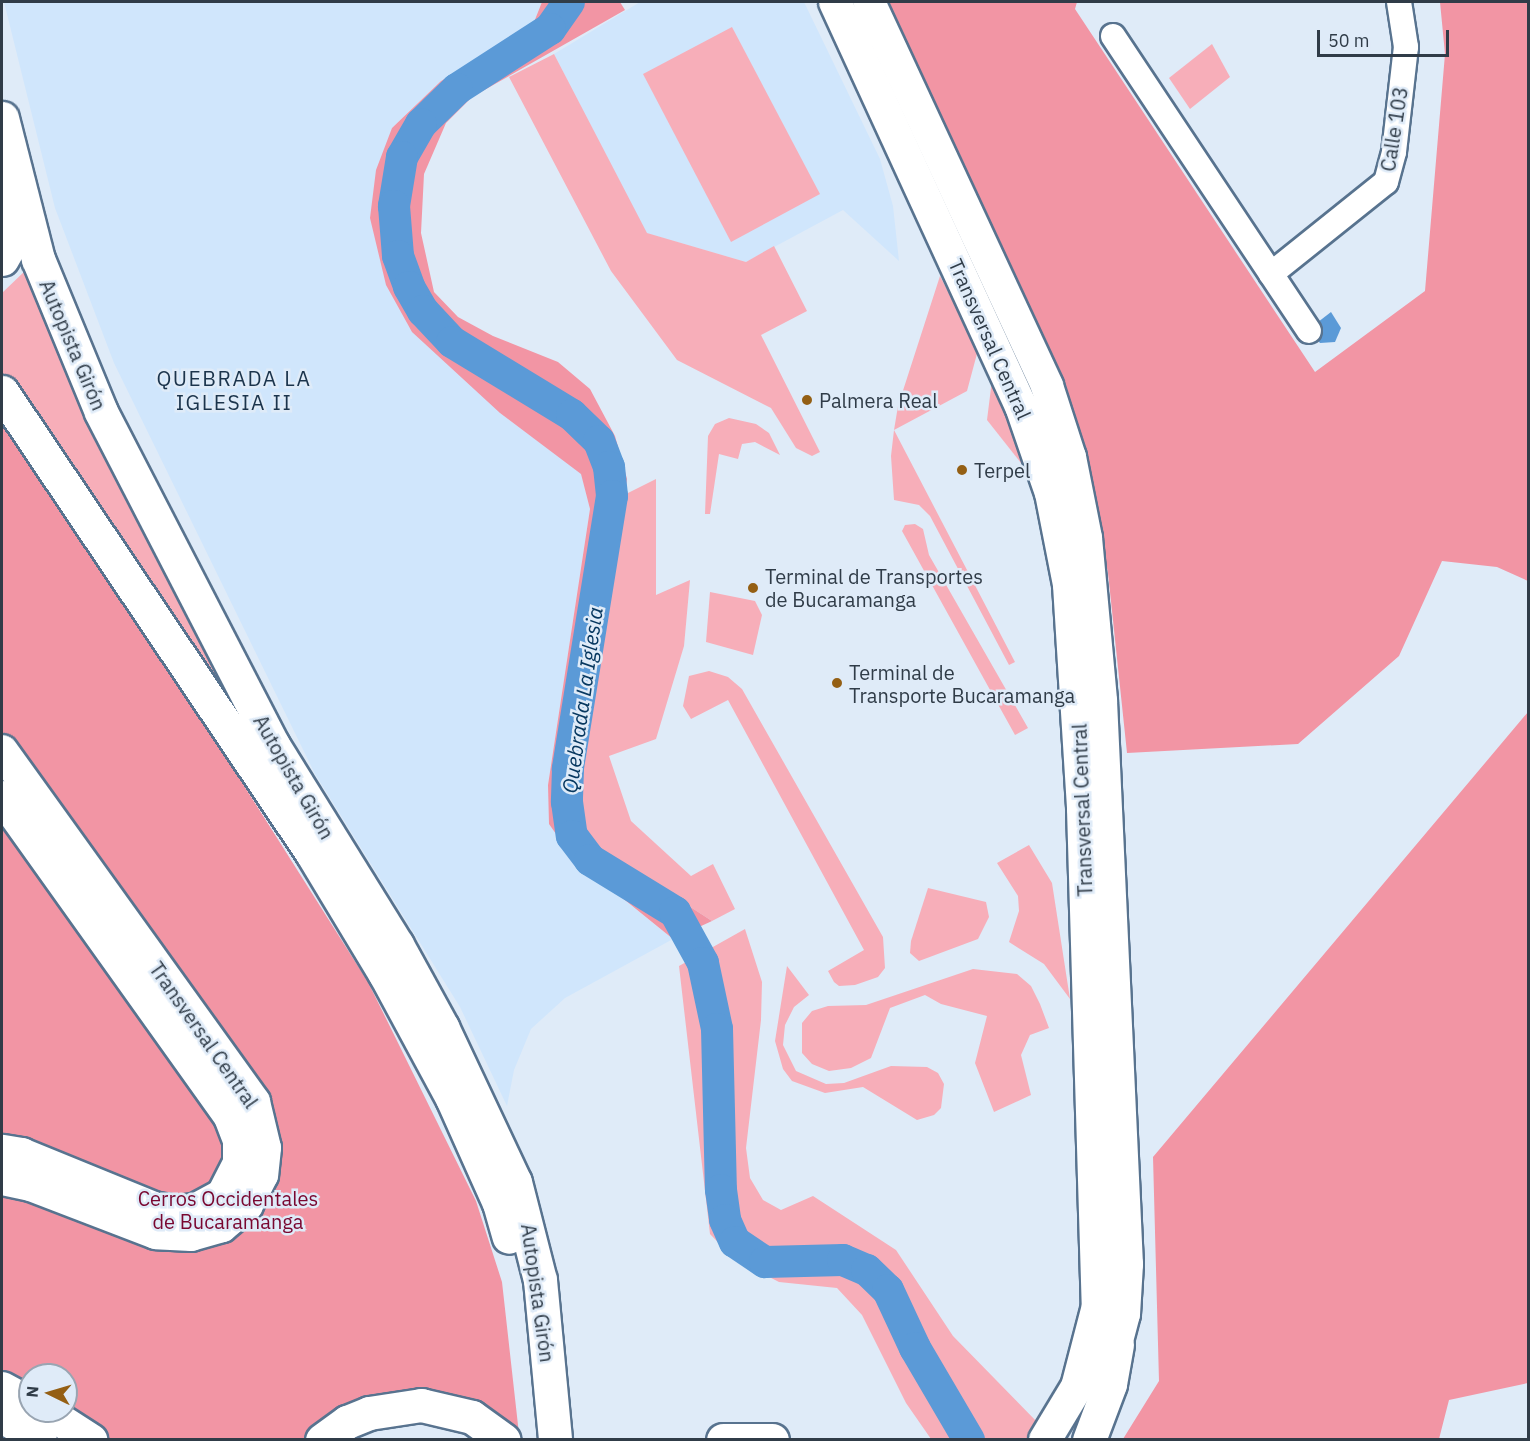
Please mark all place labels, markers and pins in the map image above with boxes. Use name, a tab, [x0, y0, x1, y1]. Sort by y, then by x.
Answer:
place label: Palmera Real	[819, 388, 938, 412]
marker: Palmera Real	[800, 393, 814, 407]
place label: Terpel	[974, 458, 1030, 482]
marker: Terpel	[955, 463, 969, 477]
place label: Terminal de Transportes de Bucaramanga	[765, 564, 983, 611]
marker: Terminal de Transportes de Bucaramanga	[746, 581, 760, 595]
place label: Terminal de Transporte Bucaramanga	[849, 660, 1075, 707]
marker: Terminal de Transporte Bucaramanga	[830, 676, 844, 690]

